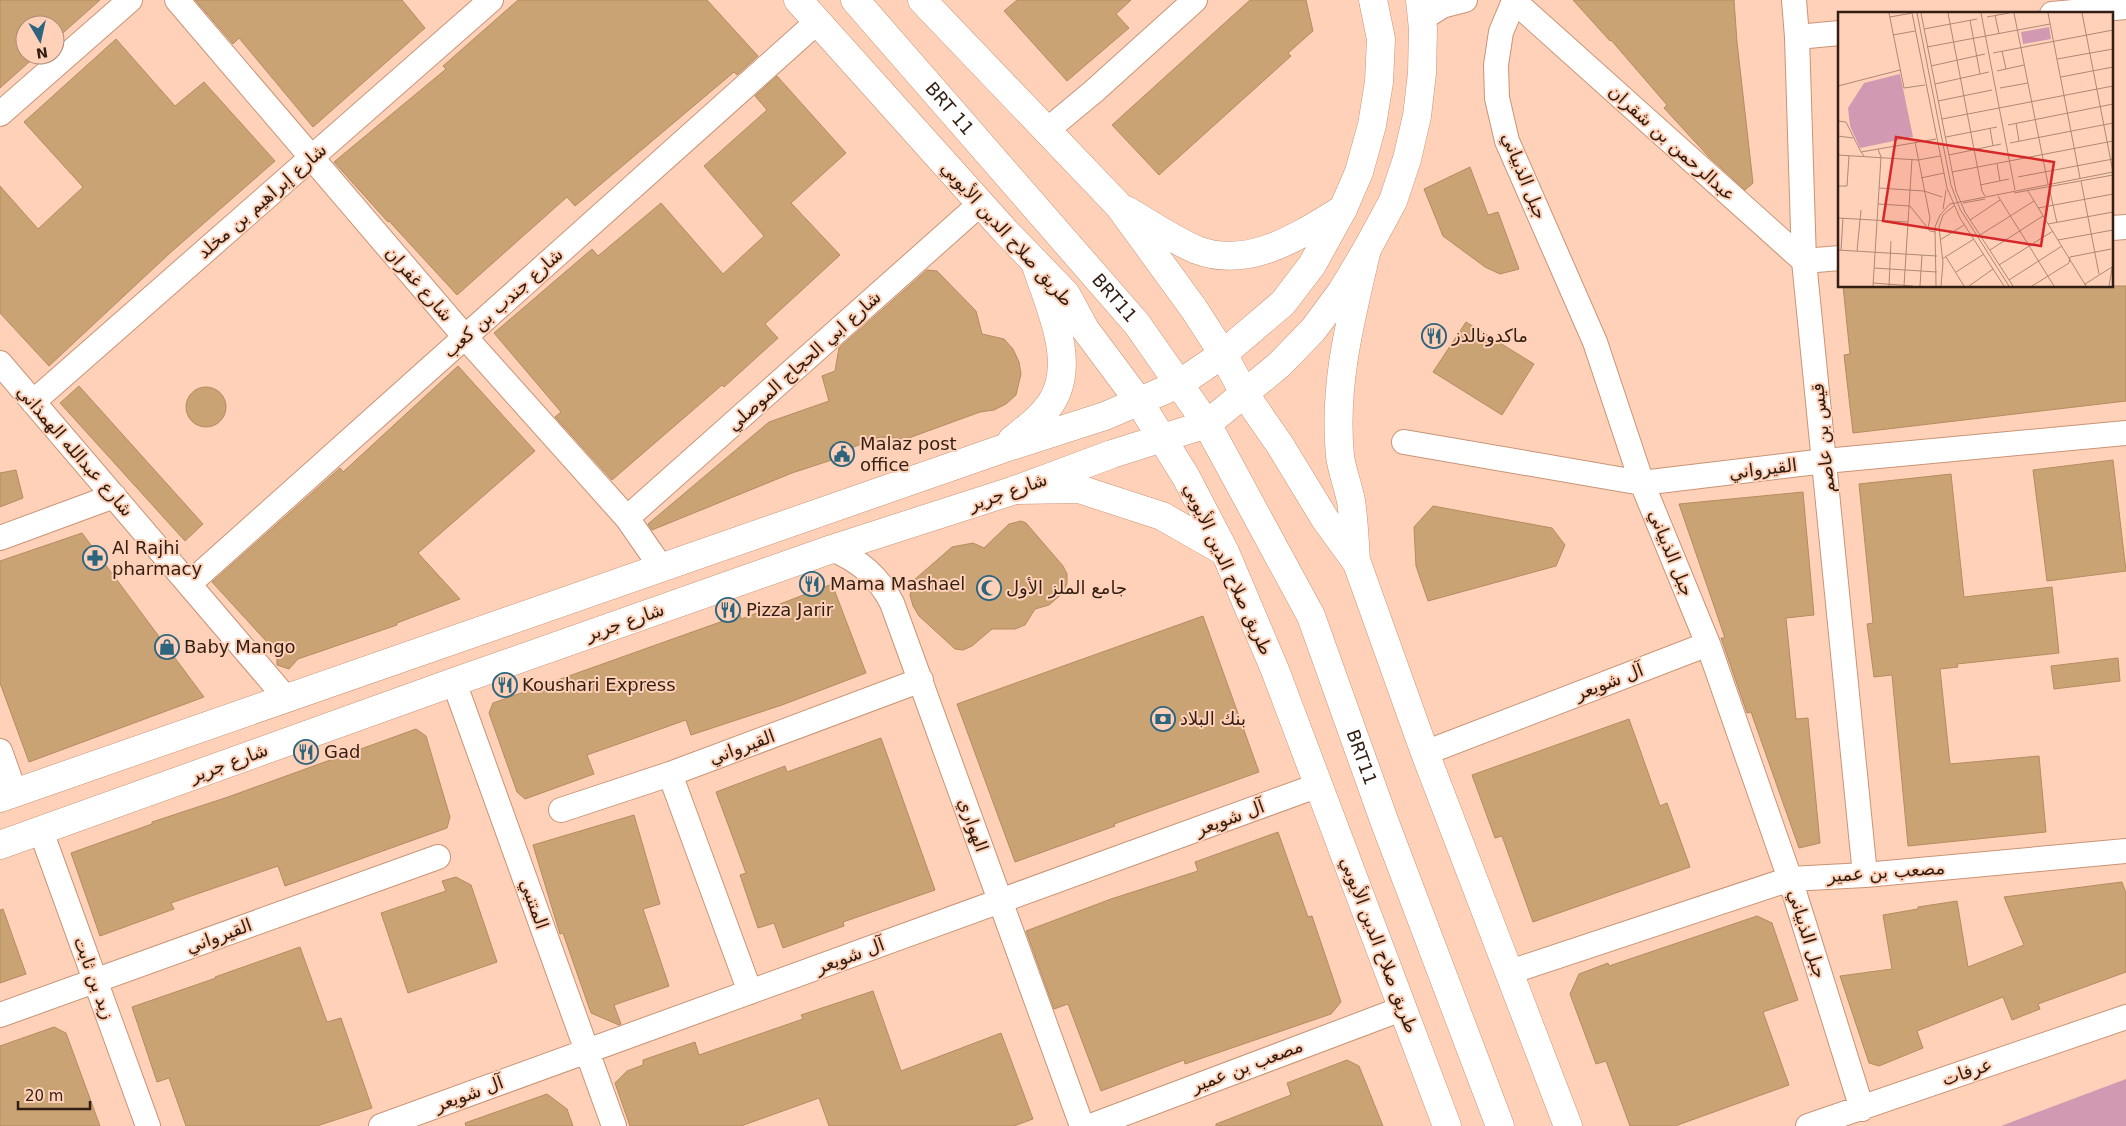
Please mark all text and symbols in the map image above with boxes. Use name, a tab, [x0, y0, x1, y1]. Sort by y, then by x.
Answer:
inset map	[1838, 12, 2114, 288]
north arrow	[15, 15, 65, 65]
text: N	[35, 44, 49, 62]
street label: BRT 11	[921, 78, 979, 139]
street label: عبدالرحمن بن شقران	[1604, 80, 1740, 206]
street label: جبل الذبياني	[1497, 129, 1551, 223]
street label: شارع إبراهيم بن مخلد	[193, 139, 331, 263]
street label: طريق صلاح الدين الأيوبي	[936, 157, 1078, 311]
street label: شارع غفران	[380, 242, 458, 326]
street label: شارع جندب بن كعب	[439, 243, 567, 363]
street label: BRT11	[1088, 269, 1141, 326]
street label: شارع ابي الحجاج الموصلي	[723, 286, 885, 436]
restaurant icon: ماكدونالدز	[1421, 323, 1447, 349]
place label: ماكدونالدز	[1451, 325, 1528, 347]
street label: شارع عبدالله الهمذاني	[12, 381, 138, 521]
street label: قيس بن عاصم	[1806, 382, 1840, 494]
place label: Malaz post office	[860, 433, 957, 475]
public building icon: Malaz post office	[829, 441, 855, 467]
street label: القيرواني	[1728, 454, 1798, 484]
street label: شارع جرير	[965, 468, 1050, 516]
street label: طريق صلاح الدين الأيوبي	[1178, 479, 1278, 659]
street label: جبل الذبياني	[1644, 506, 1698, 600]
place label: Al Rajhi pharmacy	[112, 537, 202, 579]
pharmacy icon: Al Rajhi pharmacy	[82, 545, 108, 571]
restaurant icon: Mama Mashael	[799, 571, 825, 597]
place label: Mama Mashael	[830, 573, 965, 594]
mosque icon: جامع الملز الأول	[976, 575, 1002, 601]
place label: جامع الملز الأول	[1006, 577, 1127, 599]
restaurant icon: Pizza Jarir	[715, 597, 741, 623]
street label: شارع جرير	[582, 598, 667, 646]
place label: Pizza Jarir	[746, 599, 834, 620]
shop icon: Baby Mango	[154, 634, 180, 660]
place label: Baby Mango	[184, 636, 296, 657]
street label: آل شويعر	[1570, 658, 1647, 705]
restaurant icon: Koushari Express	[492, 672, 518, 698]
place label: Koushari Express	[522, 674, 676, 695]
bank icon: بنك البلاد	[1150, 706, 1176, 732]
place label: بنك البلاد	[1180, 708, 1246, 729]
street label: القيرواني	[706, 725, 778, 769]
street label: BRT11	[1342, 727, 1382, 788]
street label: شارع جرير	[186, 739, 271, 788]
restaurant icon: Gad	[293, 739, 319, 765]
place label: Gad	[324, 741, 360, 762]
street label: آل شويعر	[1191, 794, 1268, 841]
street label: الهواري	[953, 795, 993, 855]
street label: طريق صلاح الدين الأيوبي	[1335, 854, 1423, 1036]
street label: مصعب بن عمير	[1825, 857, 1946, 887]
street label: المتنبي	[515, 876, 553, 932]
street label: جبل الذبياني	[1783, 887, 1831, 981]
street label: القيرواني	[183, 914, 255, 958]
street label: آل شويعر	[811, 932, 888, 979]
street label: زيد بن ثابت	[69, 934, 119, 1022]
street label: مصعب بن عمير	[1187, 1035, 1306, 1098]
street label: عرفات	[1939, 1053, 1995, 1091]
street label: آل شويعر	[430, 1070, 507, 1117]
scale bar	[18, 1078, 90, 1110]
text: 20 m	[25, 1087, 63, 1105]

